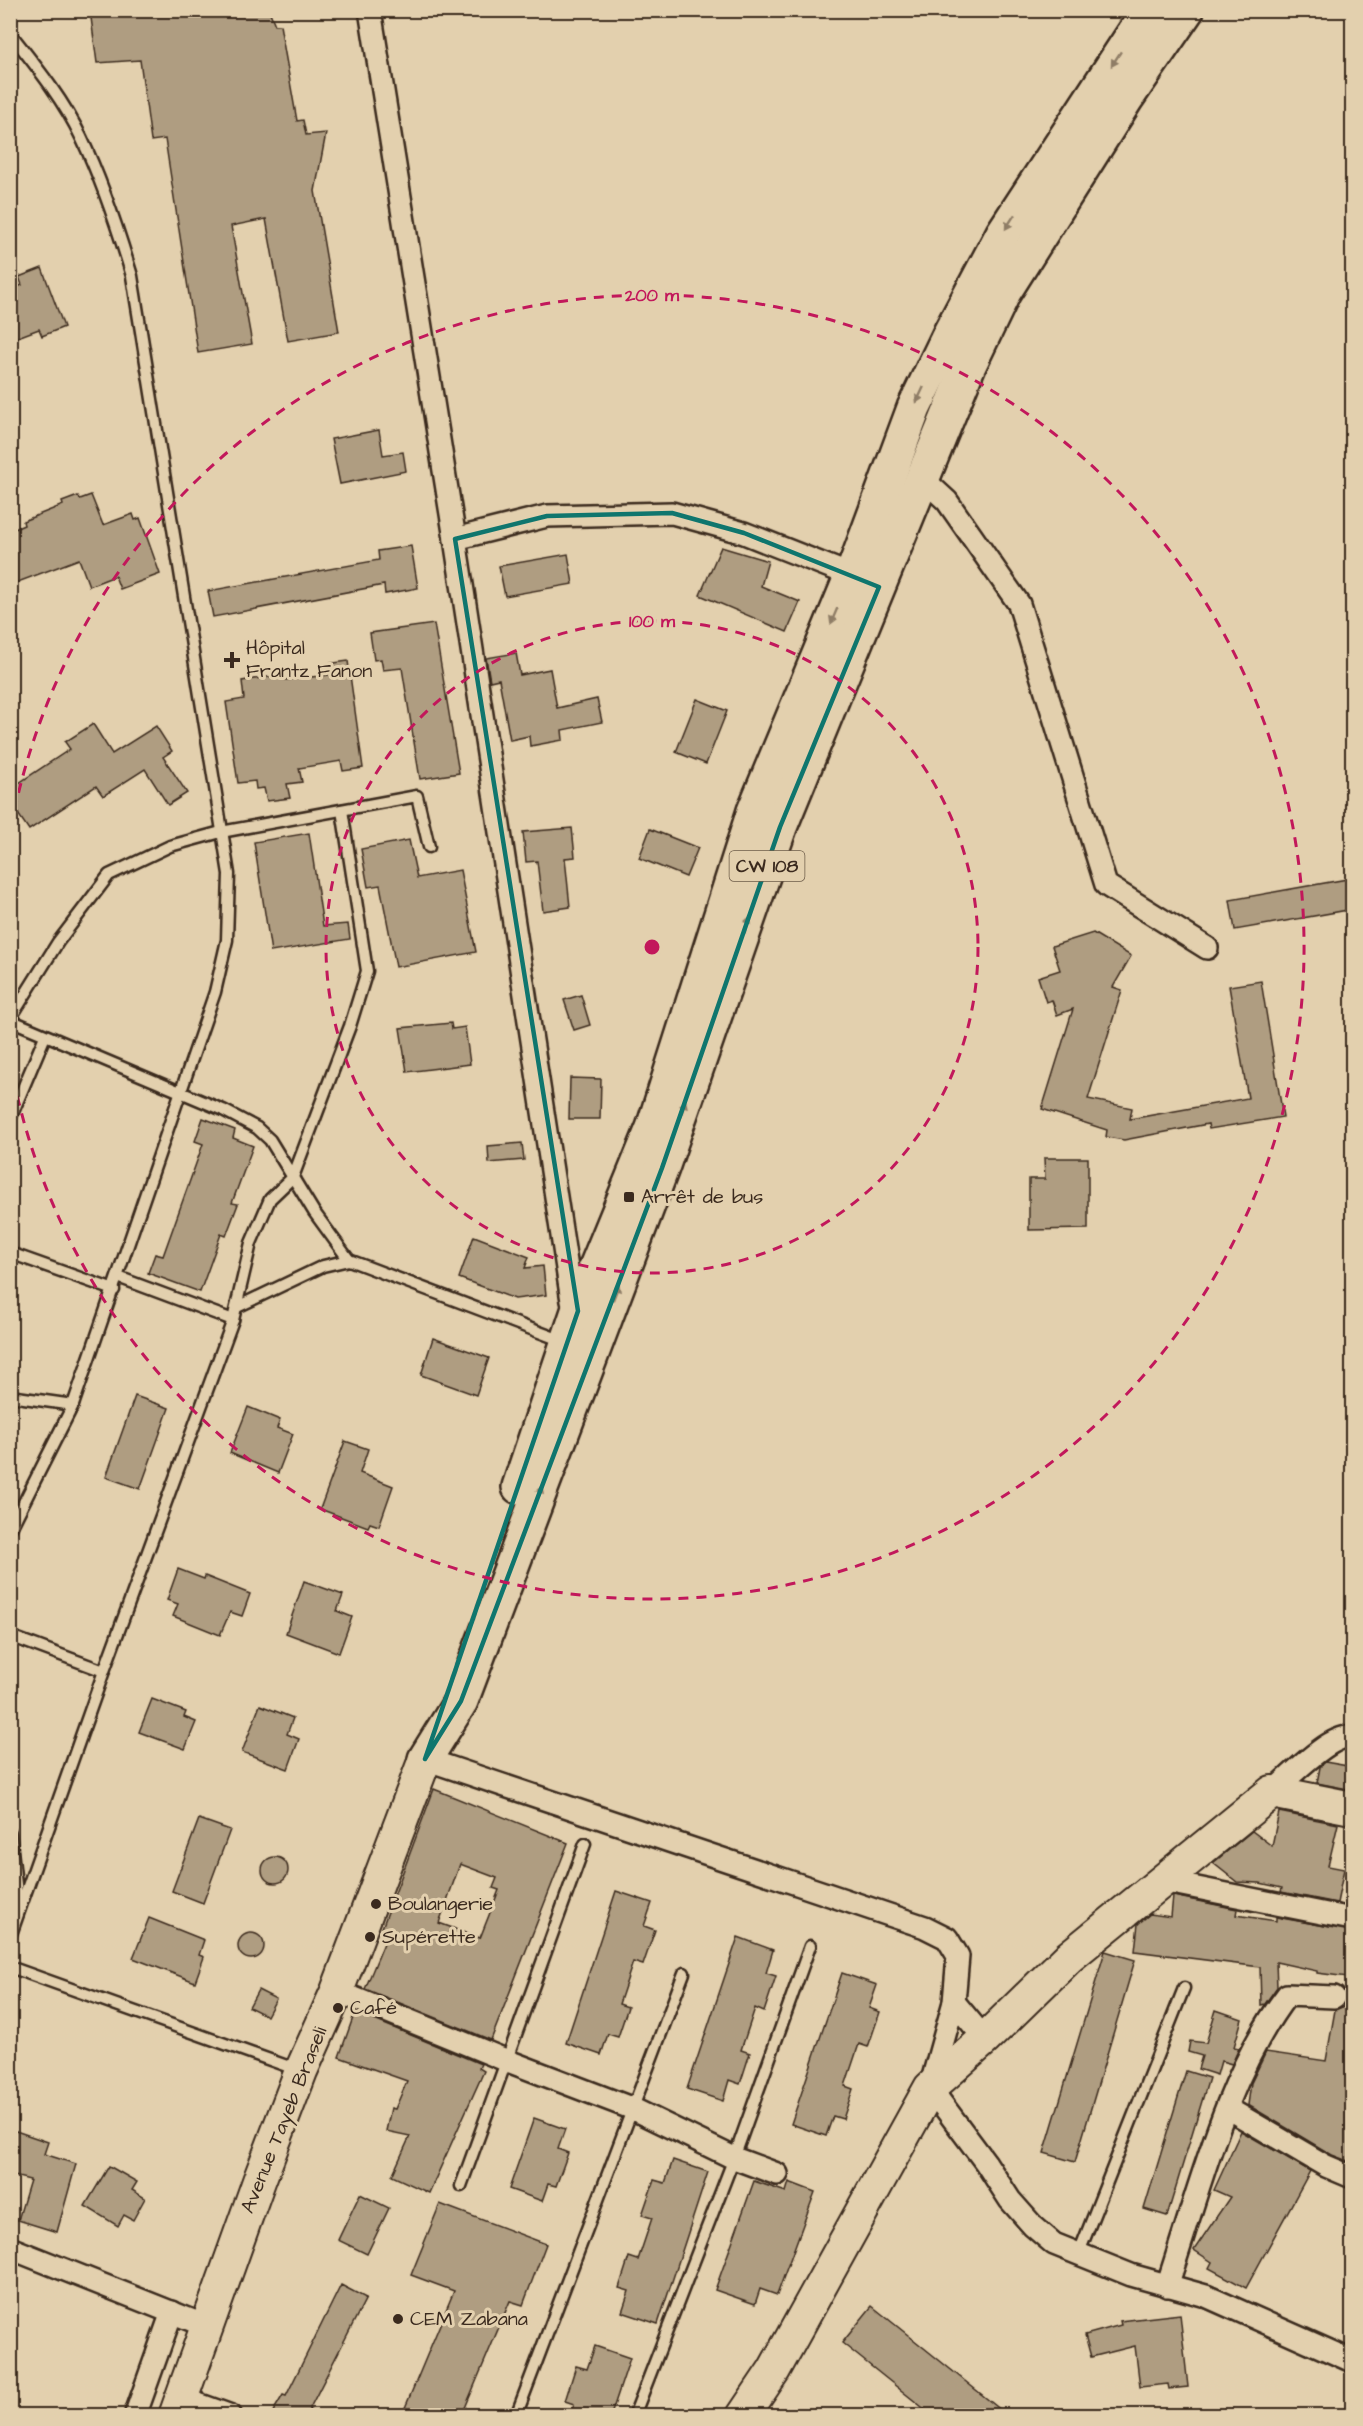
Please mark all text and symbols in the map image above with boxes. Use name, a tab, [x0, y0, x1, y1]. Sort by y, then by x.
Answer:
one-way arrow	[1111, 51, 1122, 67]
one-way arrow	[1005, 214, 1016, 230]
text: 200 m	[624, 283, 680, 308]
one-way arrow	[916, 387, 925, 404]
one-way arrow	[829, 607, 838, 625]
text: 100 m	[629, 609, 676, 634]
place label: Hôpital Frantz Fanon	[246, 634, 372, 685]
marker: Hôpital Frantz Fanon	[223, 651, 241, 669]
road number: CW 108	[730, 851, 804, 881]
one-way arrow	[742, 916, 752, 934]
centre of rings	[642, 937, 662, 957]
one-way arrow	[679, 1100, 689, 1118]
place label: Arrêt de bus	[641, 1183, 763, 1211]
marker: Arrêt de bus	[622, 1190, 636, 1204]
one-way arrow	[611, 1283, 621, 1301]
one-way arrow	[535, 1485, 545, 1503]
place label: Boulangerie	[388, 1890, 493, 1919]
marker: Boulangerie	[369, 1897, 383, 1911]
place label: Supérette	[382, 1923, 476, 1951]
marker: Supérette	[363, 1930, 377, 1944]
place label: Café	[350, 1994, 397, 2022]
marker: Café	[331, 2001, 345, 2015]
street label: Avenue Tayeb Braseli	[234, 2022, 335, 2218]
place label: CEM Zabana	[410, 2305, 528, 2333]
marker: CEM Zabana	[391, 2312, 405, 2326]

